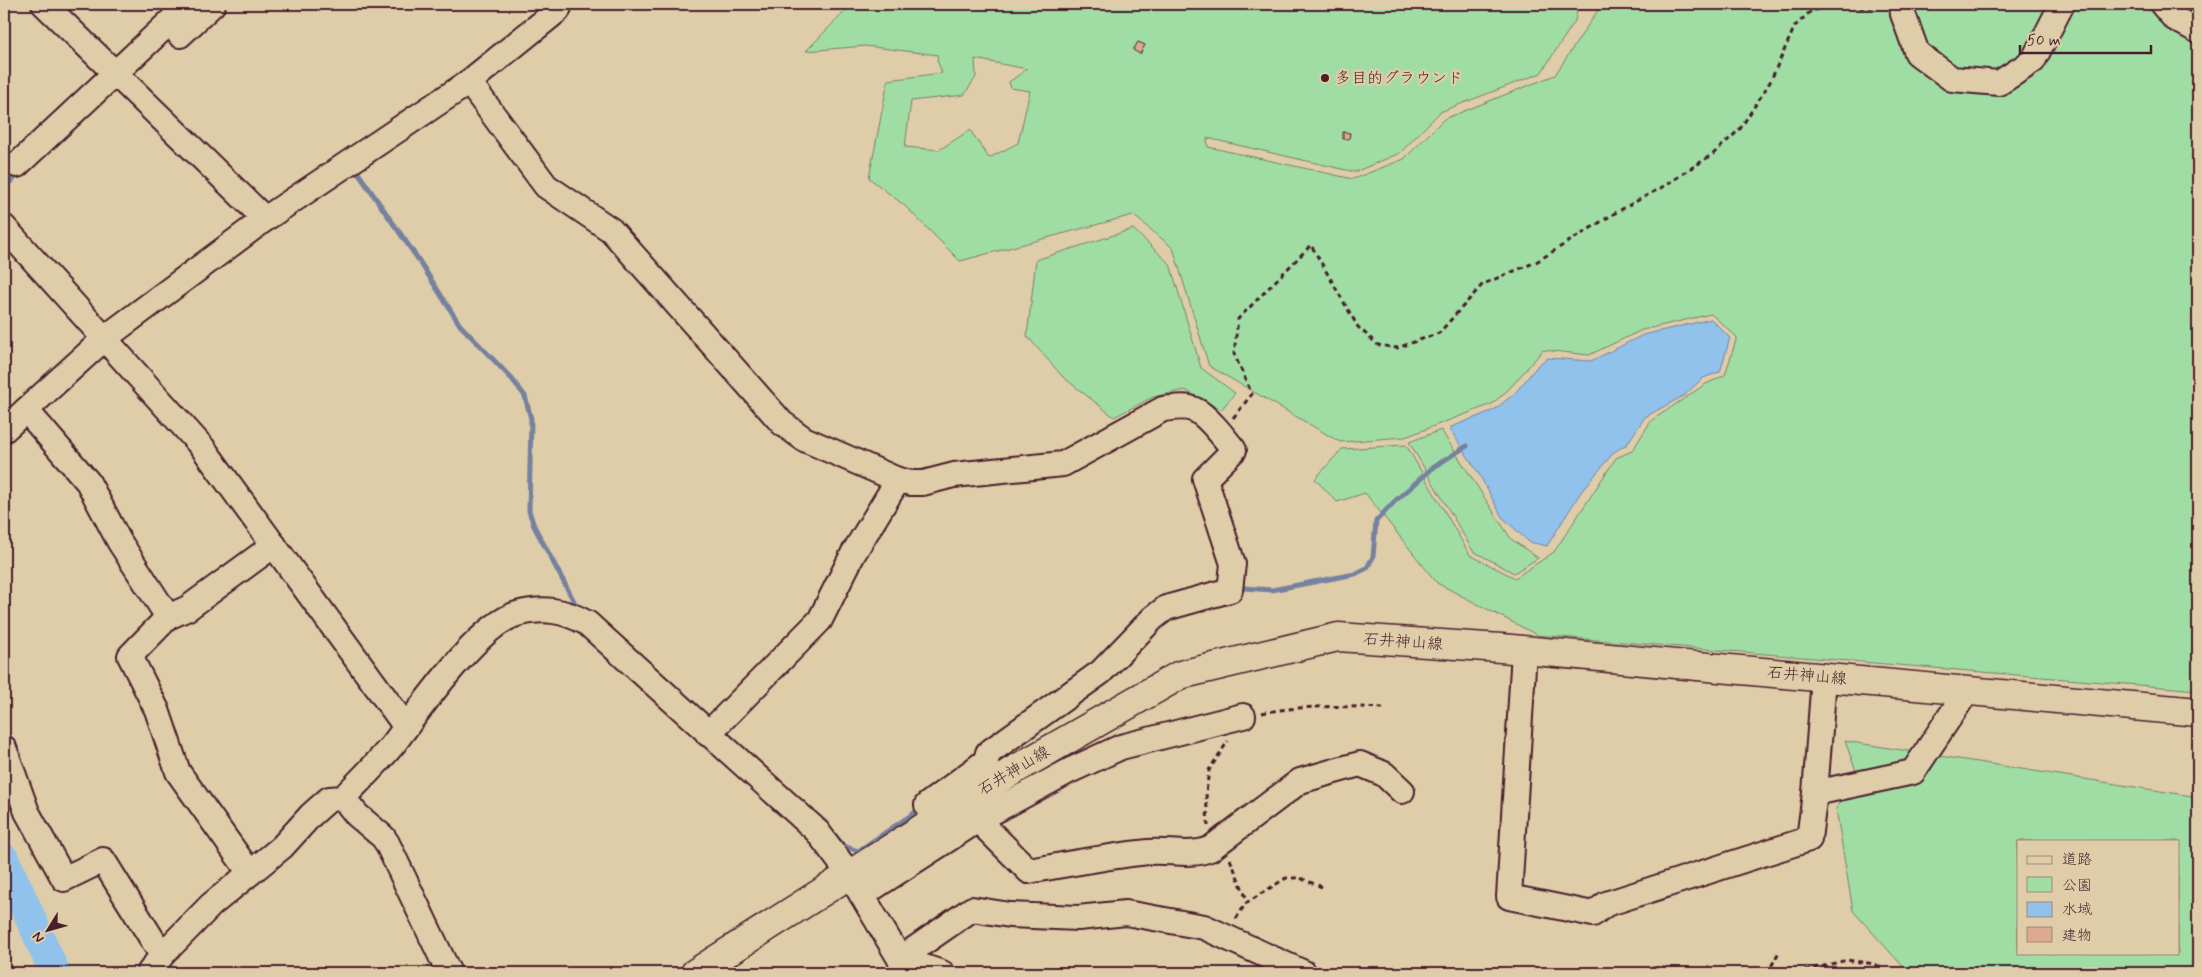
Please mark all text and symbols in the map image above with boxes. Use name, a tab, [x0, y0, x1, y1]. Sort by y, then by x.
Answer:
scale bar	[2020, 22, 2151, 54]
text: 50 m	[2027, 31, 2061, 51]
place label: 多目的グラウンド	[1335, 68, 1463, 89]
marker: 多目的グラウンド	[1319, 72, 1331, 84]
street label: 石井神山線	[1362, 629, 1444, 655]
street label: 石井神山線	[1766, 662, 1848, 690]
street label: 石井神山線	[974, 741, 1054, 801]
legend	[2017, 840, 2180, 954]
text: 道路	[2062, 850, 2092, 870]
text: 公園	[2062, 876, 2092, 896]
text: 水域	[2062, 900, 2092, 920]
north arrow	[22, 904, 72, 954]
text: 建物	[2062, 926, 2092, 946]
text: N	[28, 928, 48, 946]

